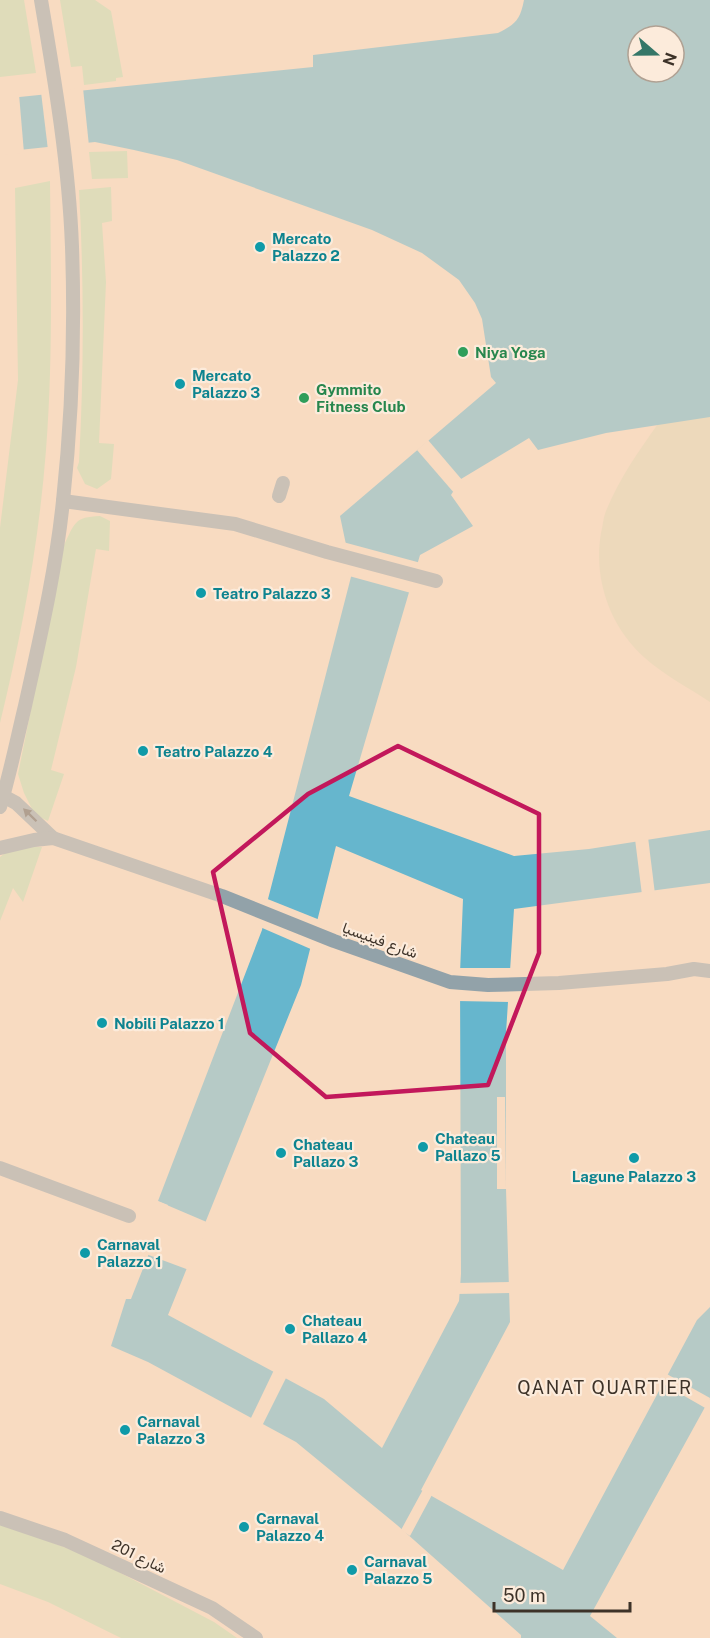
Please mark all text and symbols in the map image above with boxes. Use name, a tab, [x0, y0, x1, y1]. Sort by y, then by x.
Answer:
north arrow	[626, 24, 686, 84]
text: N	[659, 50, 681, 68]
place label: Mercato Palazzo 2	[272, 230, 340, 264]
marker: Mercato Palazzo 2	[253, 240, 267, 254]
place label: Niya Yoga	[475, 344, 546, 361]
marker: Niya Yoga	[456, 345, 470, 359]
place label: Mercato Palazzo 3	[192, 367, 260, 401]
marker: Mercato Palazzo 3	[173, 377, 187, 391]
place label: Gymmito Fitness Club	[316, 381, 406, 415]
marker: Gymmito Fitness Club	[297, 391, 311, 405]
place label: Teatro Palazzo 3	[213, 585, 331, 602]
marker: Teatro Palazzo 3	[194, 586, 208, 600]
place label: Teatro Palazzo 4	[155, 743, 273, 760]
marker: Teatro Palazzo 4	[136, 744, 150, 758]
one-way arrow	[22, 808, 37, 822]
street label: شارع فينيسيا	[339, 919, 420, 964]
place label: Nobili Palazzo 1	[114, 1015, 224, 1032]
marker: Nobili Palazzo 1	[95, 1016, 109, 1030]
place label: Chateau Pallazo 5	[435, 1130, 501, 1164]
place label: Chateau Pallazo 3	[293, 1136, 358, 1170]
marker: Chateau Pallazo 5	[416, 1140, 430, 1154]
marker: Chateau Pallazo 3	[274, 1146, 288, 1160]
marker: Lagune Palazzo 3	[627, 1151, 641, 1165]
place label: Lagune Palazzo 3	[572, 1168, 696, 1185]
place label: Carnaval Palazzo 1	[97, 1236, 162, 1270]
marker: Carnaval Palazzo 1	[78, 1246, 92, 1260]
place label: Chateau Pallazo 4	[302, 1312, 367, 1346]
marker: Chateau Pallazo 4	[283, 1322, 297, 1336]
district label: QANAT QUARTIER	[517, 1377, 693, 1398]
place label: Carnaval Palazzo 3	[137, 1413, 205, 1447]
marker: Carnaval Palazzo 3	[118, 1423, 132, 1437]
place label: Carnaval Palazzo 4	[256, 1510, 324, 1544]
marker: Carnaval Palazzo 4	[237, 1520, 251, 1534]
street label: شارع 201	[108, 1536, 169, 1579]
place label: Carnaval Palazzo 5	[364, 1553, 433, 1587]
marker: Carnaval Palazzo 5	[345, 1563, 359, 1577]
scale bar	[494, 1575, 630, 1613]
text: 50 m	[503, 1585, 546, 1606]

